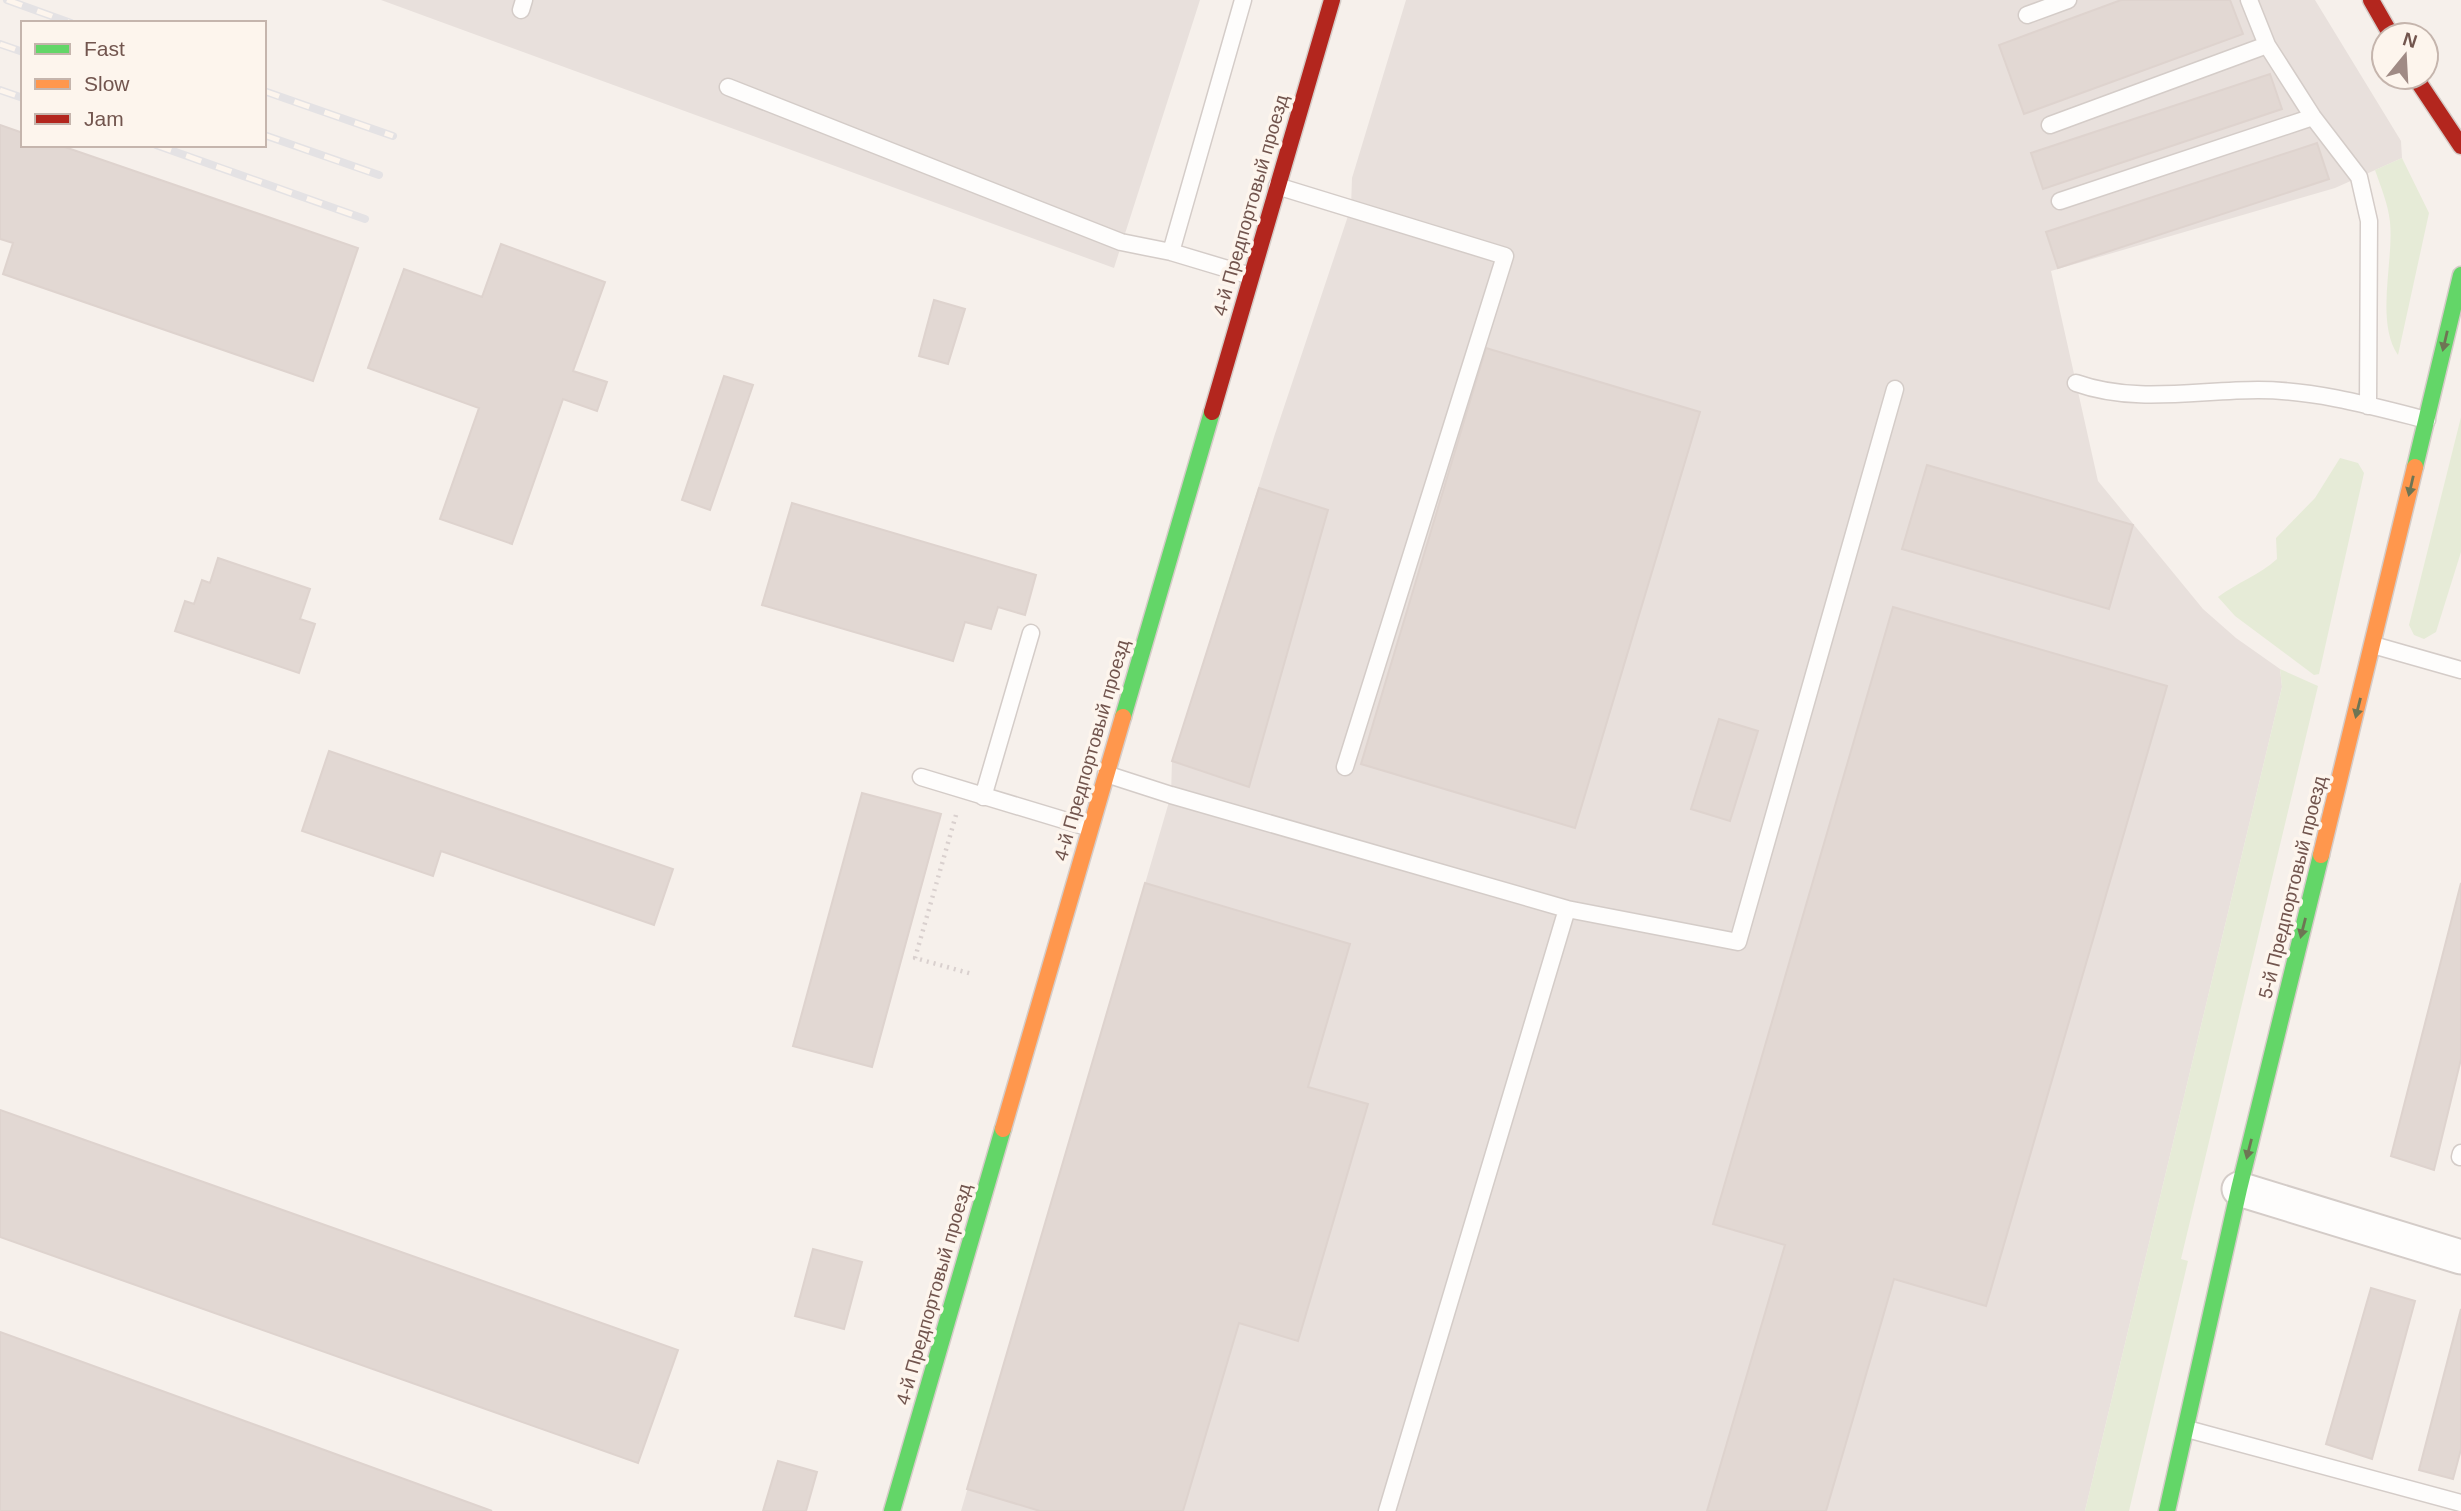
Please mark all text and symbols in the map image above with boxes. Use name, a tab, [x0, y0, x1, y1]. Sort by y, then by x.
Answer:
legend	[21, 21, 266, 147]
north arrow	[2370, 21, 2440, 91]
text: N	[2400, 28, 2420, 52]
text: Fast	[84, 37, 125, 60]
text: Slow	[84, 72, 130, 95]
street label: 4-й Предпортовый проезд	[1209, 92, 1292, 318]
text: Jam	[84, 107, 124, 130]
one-way arrow	[2440, 330, 2451, 352]
one-way arrow	[2405, 476, 2416, 498]
street label: 4-й Предпортовый проезд	[1050, 637, 1133, 863]
one-way arrow	[2352, 697, 2363, 719]
street label: 5-й Предпортовый проезд	[2255, 774, 2330, 1001]
one-way arrow	[2297, 918, 2308, 940]
one-way arrow	[2243, 1138, 2254, 1160]
street label: 4-й Предпортовый проезд	[892, 1181, 975, 1407]

